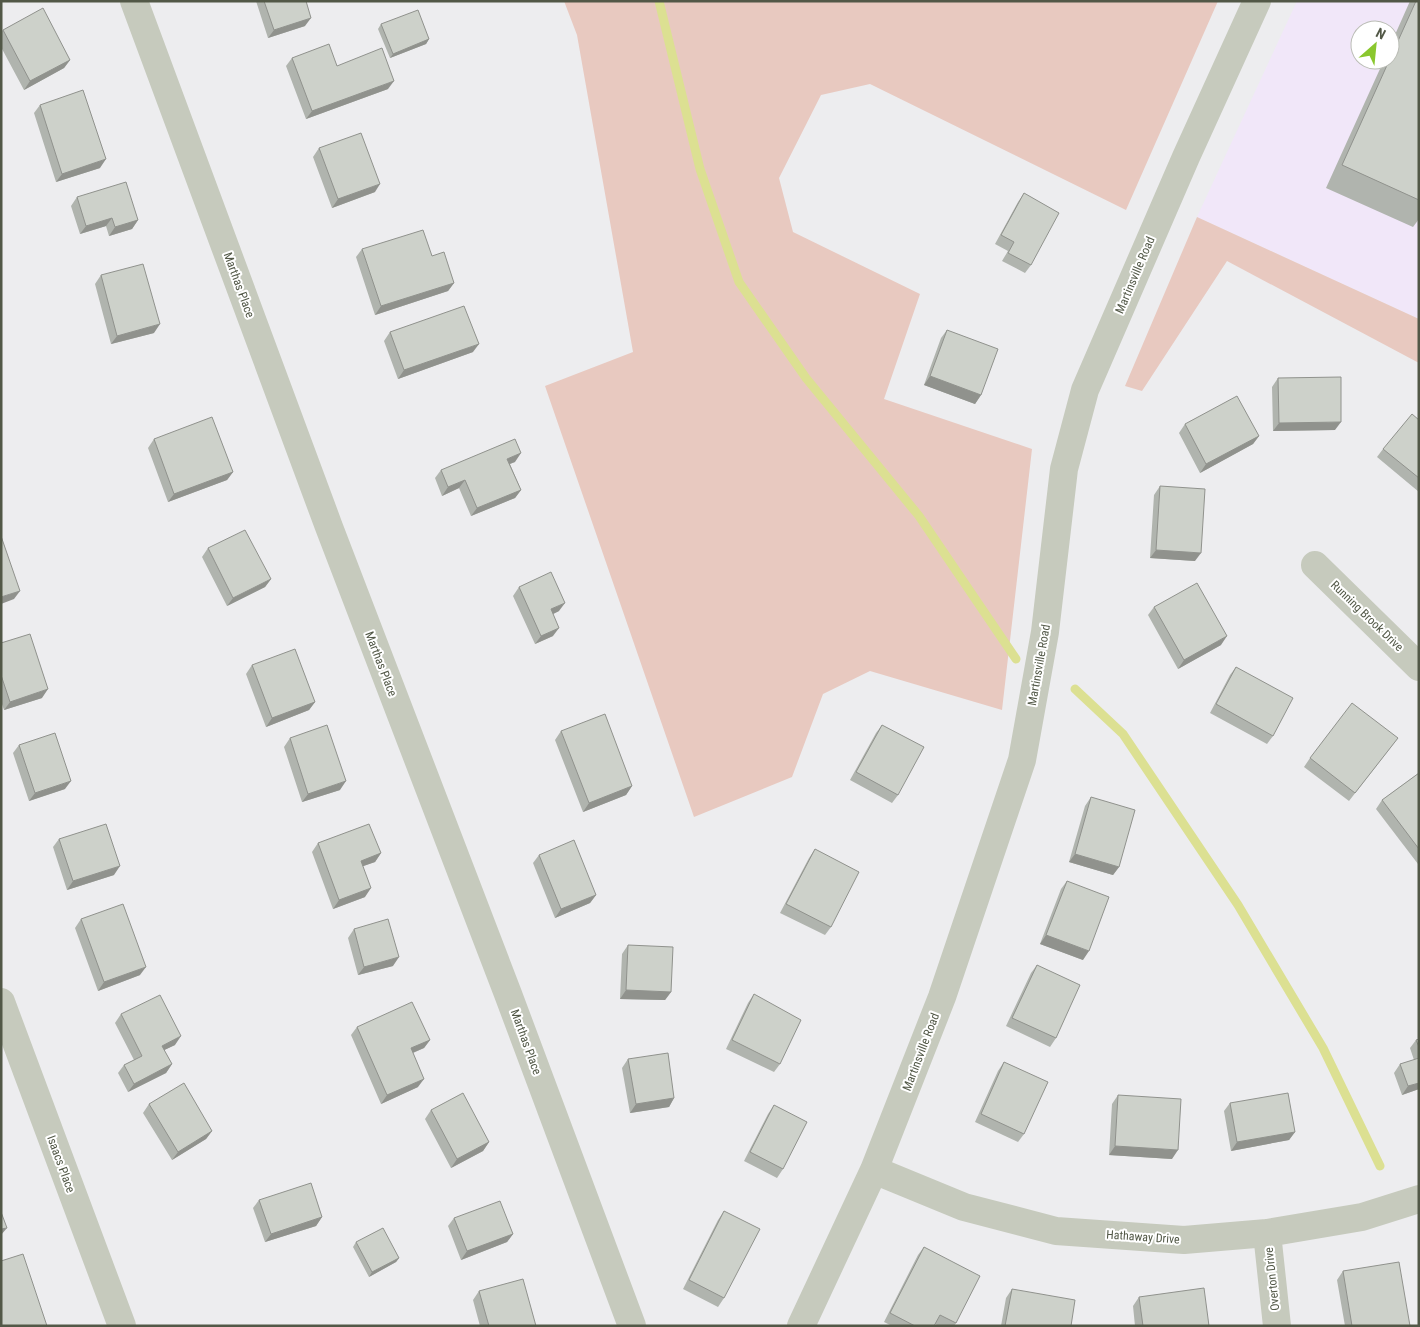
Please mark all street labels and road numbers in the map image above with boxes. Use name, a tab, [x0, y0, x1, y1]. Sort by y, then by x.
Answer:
street label: Martinsville Road	[1112, 234, 1158, 316]
street label: Marthas Place	[221, 250, 257, 320]
street label: Running Brook Drive	[1328, 578, 1406, 654]
street label: Martinsville Road	[1025, 623, 1053, 707]
street label: Marthas Place	[362, 630, 400, 699]
street label: Marthas Place	[508, 1007, 544, 1077]
street label: Martinsville Road	[900, 1011, 942, 1093]
street label: Isaacs Place	[44, 1133, 78, 1195]
street label: Hathaway Drive	[1106, 1227, 1180, 1247]
street label: Overton Drive	[1262, 1246, 1282, 1311]

